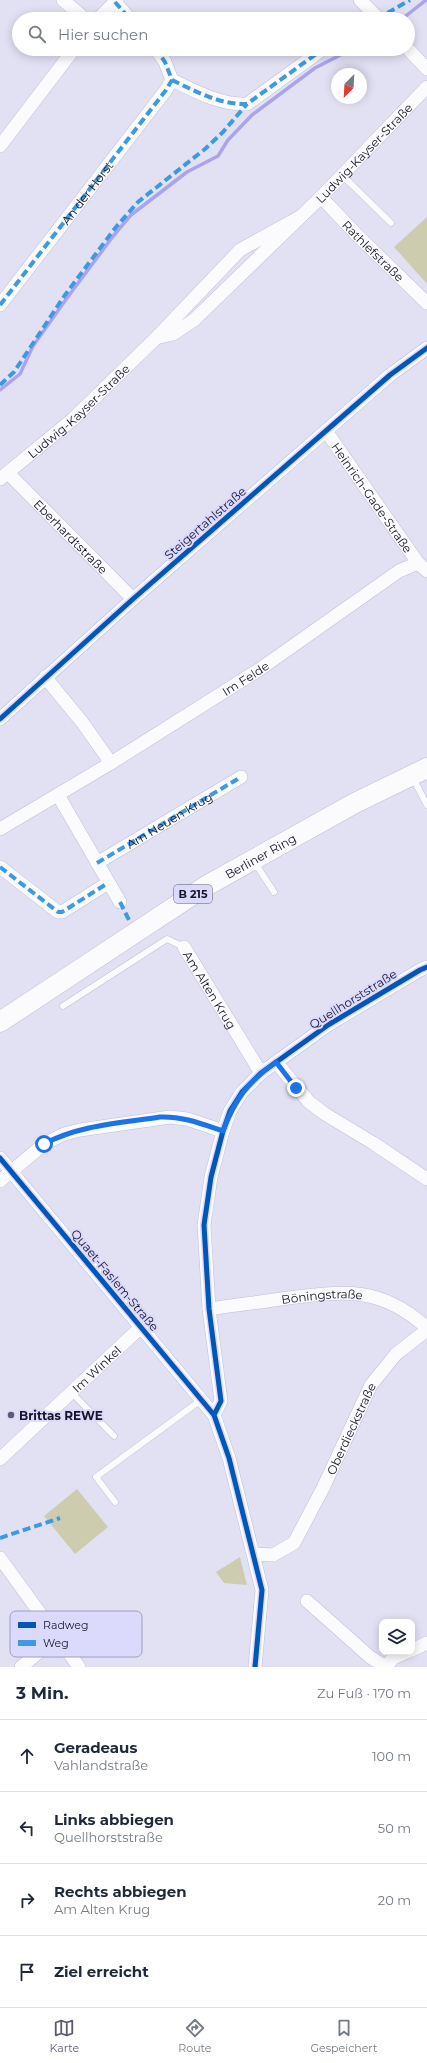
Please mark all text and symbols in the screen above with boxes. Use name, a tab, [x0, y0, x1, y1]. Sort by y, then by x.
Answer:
search box	[12, 12, 415, 56]
icon: search	[26, 23, 48, 45]
text: Hier suchen	[58, 25, 148, 44]
north arrow	[331, 68, 367, 104]
street label: Ludwig-Kayser-Straße	[312, 100, 415, 206]
street label: An der Horst	[58, 158, 116, 227]
street label: Rathlefstraße	[339, 217, 407, 284]
street label: Ludwig-Kayser-Straße	[24, 361, 133, 461]
street label: Heinrich-Gade-Straße	[329, 439, 416, 556]
street label: Steigertahlstraße	[161, 483, 249, 563]
street label: Eberhardtstraße	[31, 496, 111, 577]
street label: Im Felde	[219, 658, 272, 699]
street label: Am Neuen Krug	[123, 788, 215, 851]
street label: Berliner Ring	[222, 830, 299, 882]
road number: B 215	[174, 885, 212, 903]
street label: Am Alten Krug	[180, 948, 240, 1032]
street label: Quellhorststraße	[306, 966, 400, 1032]
route end	[287, 1079, 305, 1097]
route start	[35, 1135, 53, 1153]
street label: Quaet-Faslem-Straße	[68, 1226, 162, 1334]
street label: Böningstraße	[280, 1286, 364, 1306]
street label: Im Winkel	[69, 1342, 124, 1395]
street label: Oberdieckstraße	[323, 1380, 379, 1477]
place label: Brittas REWE	[19, 1408, 103, 1423]
marker: Brittas REWE	[6, 1410, 16, 1420]
legend	[10, 1611, 142, 1657]
text: Radweg	[43, 1618, 89, 1632]
map controls	[379, 1619, 415, 1655]
button: layers	[379, 1619, 415, 1655]
text: Weg	[43, 1636, 69, 1650]
text: 3 Min.	[16, 1683, 68, 1703]
text: Zu Fuß · 170 m	[317, 1685, 411, 1701]
text: Geradeaus	[54, 1738, 137, 1757]
icon: ahead	[16, 1745, 38, 1767]
text: 100 m	[372, 1748, 411, 1764]
text: Vahlandstraße	[54, 1757, 148, 1773]
text: Links abbiegen	[54, 1810, 174, 1829]
icon: left	[16, 1817, 38, 1839]
text: 50 m	[378, 1820, 411, 1836]
text: Quellhorststraße	[54, 1829, 163, 1845]
text: Rechts abbiegen	[54, 1882, 187, 1901]
icon: right	[16, 1889, 38, 1911]
text: 20 m	[378, 1892, 411, 1908]
text: Am Alten Krug	[54, 1901, 150, 1917]
icon: arrive	[16, 1961, 38, 1983]
text: Ziel erreicht	[54, 1962, 149, 1981]
tab: Karte	[50, 2017, 79, 2055]
tab: Route	[178, 2017, 211, 2055]
tab: Gespeichert	[311, 2017, 377, 2055]

